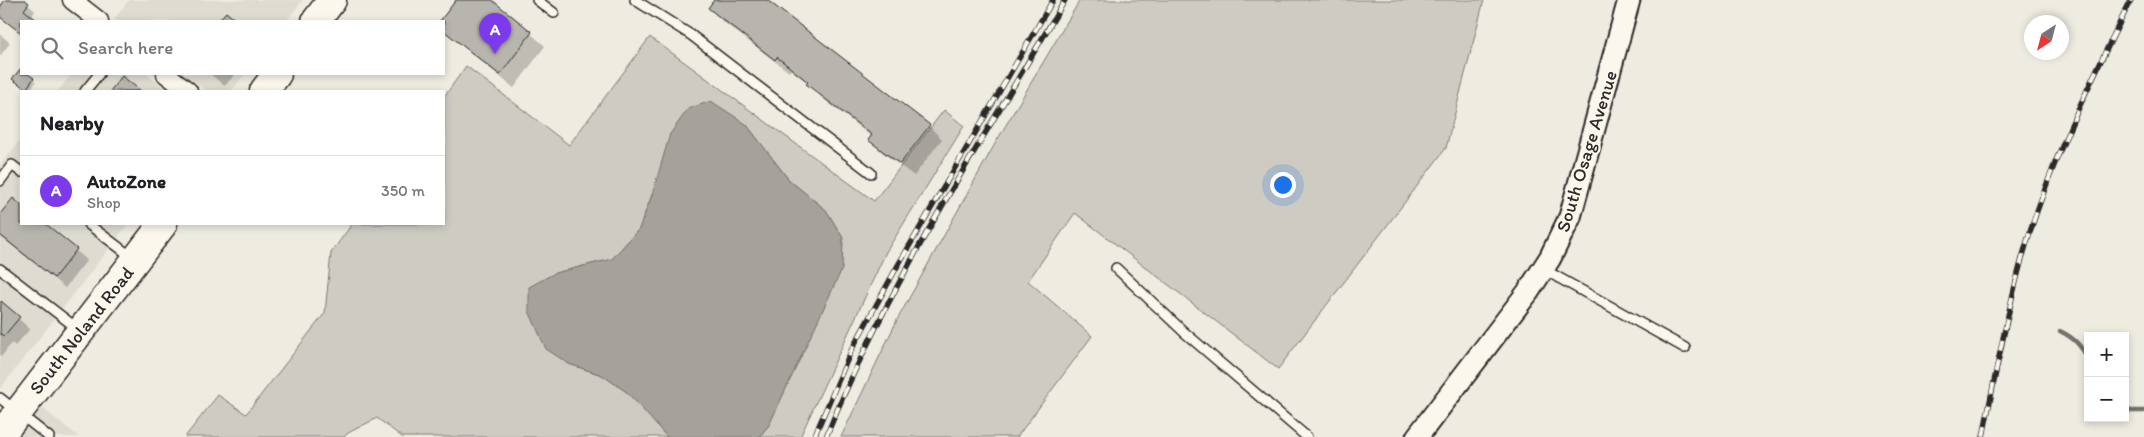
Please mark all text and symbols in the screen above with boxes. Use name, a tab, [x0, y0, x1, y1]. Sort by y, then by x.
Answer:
pin: A	[479, 13, 511, 54]
north arrow	[2024, 15, 2069, 60]
search box	[20, 20, 445, 75]
icon: search	[38, 34, 66, 62]
text: Search here	[78, 36, 173, 59]
street label: South Osage Avenue	[1551, 68, 1622, 235]
text: Nearby	[40, 110, 104, 135]
text: AutoZone	[87, 170, 166, 193]
your location	[1270, 172, 1296, 198]
text: A	[51, 181, 61, 200]
text: 350 m	[381, 181, 425, 200]
text: Shop	[87, 193, 121, 212]
street label: South Noland Road	[24, 261, 139, 399]
map controls	[2084, 332, 2129, 422]
button: +	[2084, 332, 2129, 377]
button: −	[2084, 377, 2129, 422]

